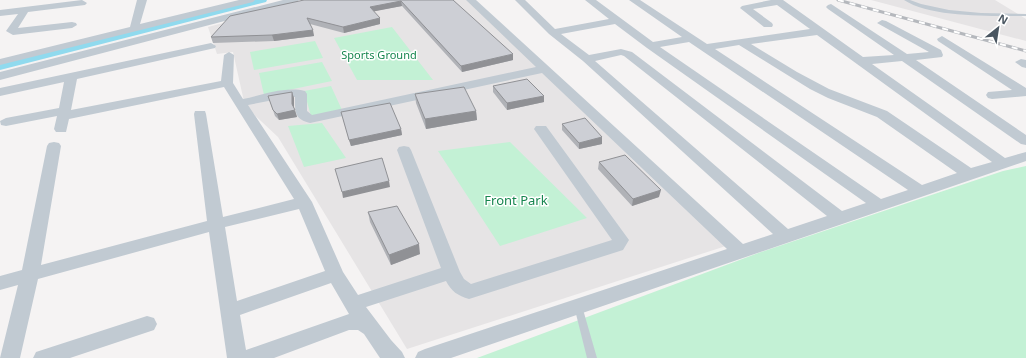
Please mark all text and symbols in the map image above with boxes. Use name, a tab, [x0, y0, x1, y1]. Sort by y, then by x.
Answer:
north arrow	[978, 8, 1018, 48]
text: N	[996, 10, 1011, 28]
park label: Sports Ground	[341, 47, 417, 62]
park label: Front Park	[484, 191, 548, 209]

